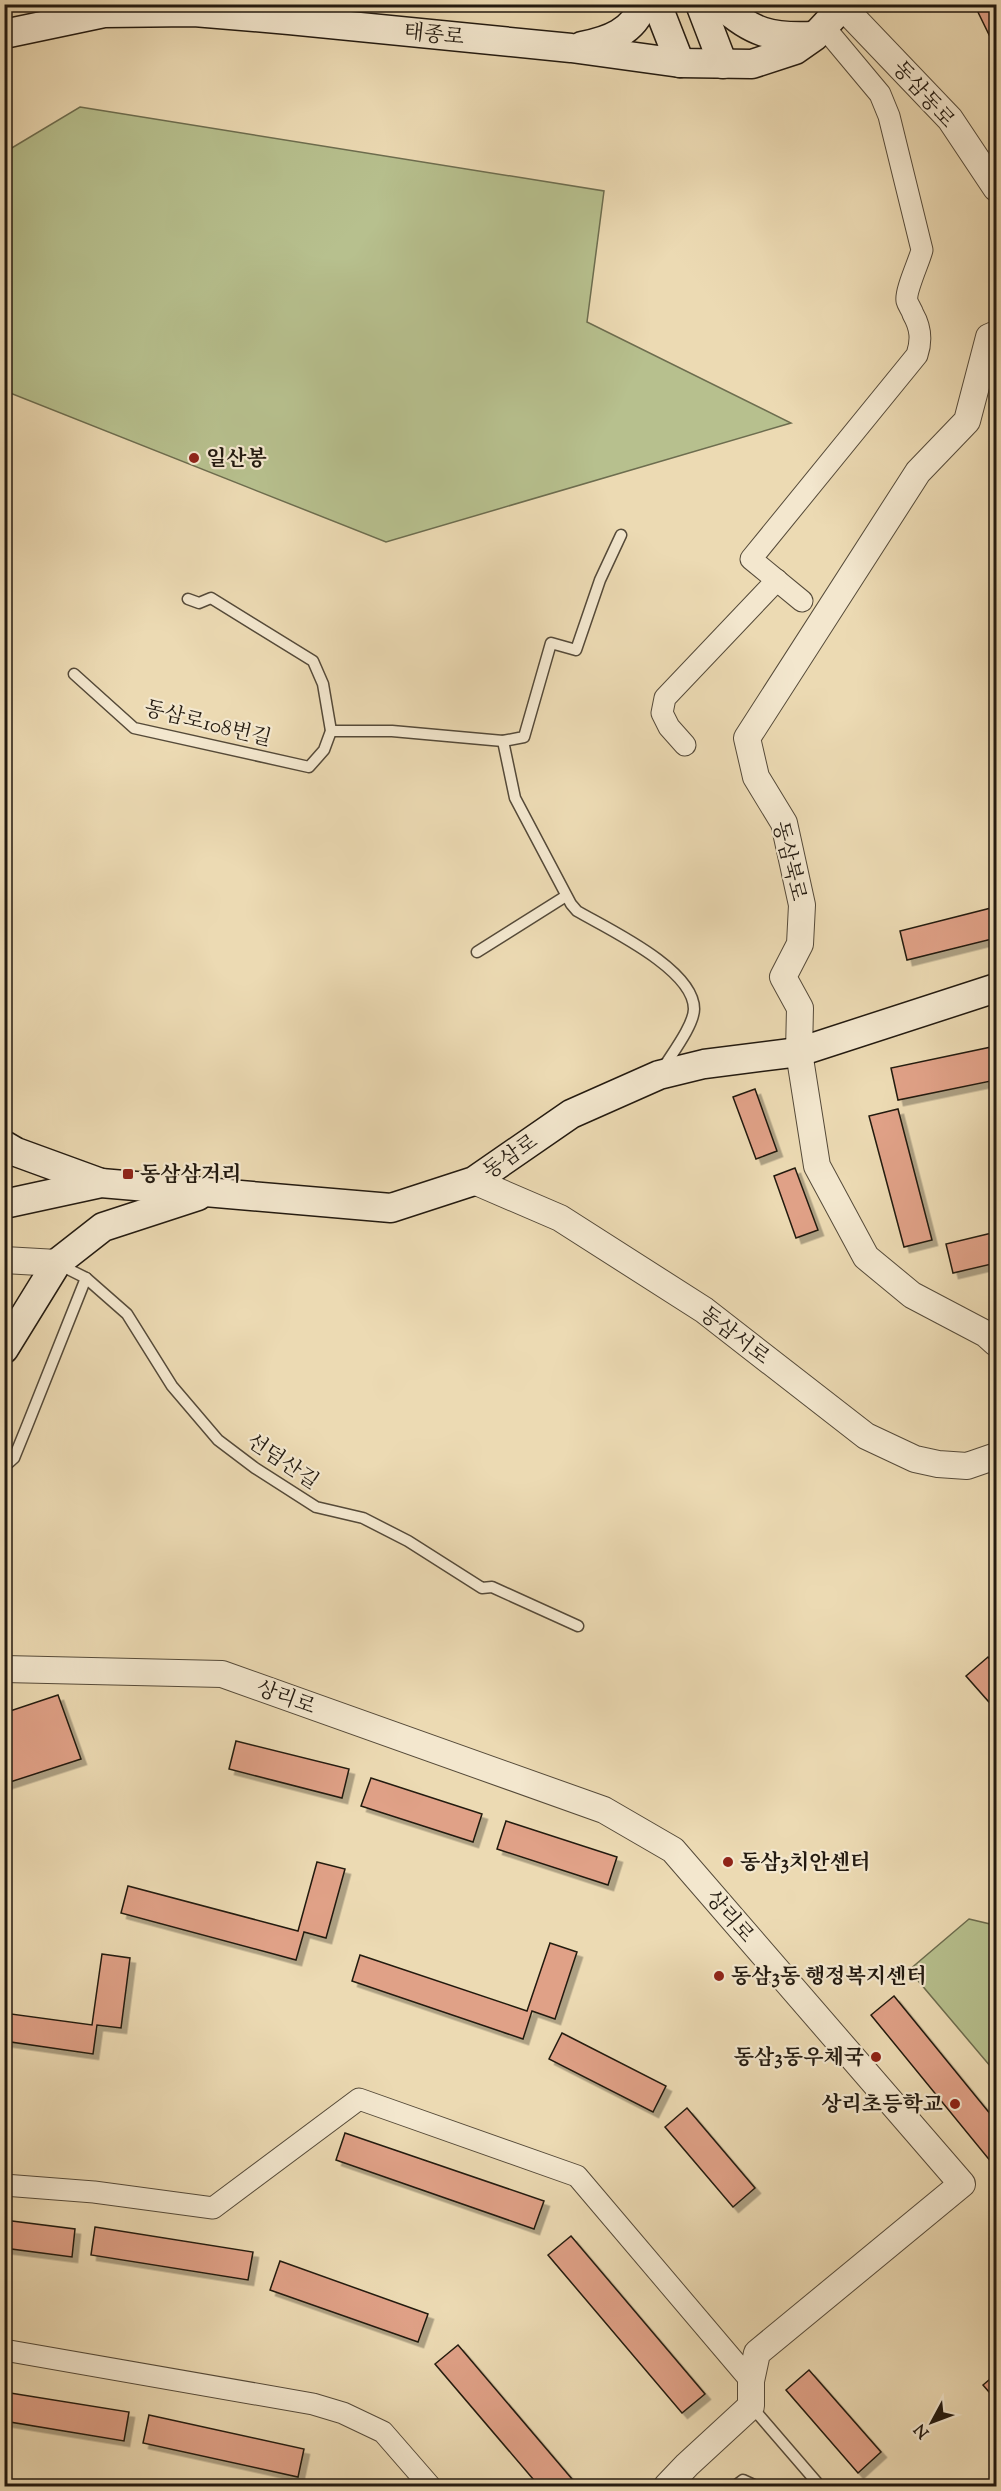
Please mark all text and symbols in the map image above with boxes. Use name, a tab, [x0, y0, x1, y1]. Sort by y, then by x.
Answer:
street label: 태종로	[402, 18, 466, 54]
street label: 동삼동로	[884, 55, 961, 136]
place label: 일산봉	[206, 445, 267, 475]
marker: 일산봉	[187, 451, 201, 465]
street label: 동삼로108번길	[141, 695, 274, 755]
street label: 동삼북로	[764, 818, 812, 904]
street label: 동삼로	[478, 1128, 545, 1187]
place label: 동삼삼거리	[140, 1161, 241, 1191]
marker: 동삼삼거리	[121, 1167, 135, 1181]
street label: 동삼서로	[692, 1300, 775, 1373]
street label: 선덤산길	[240, 1428, 324, 1498]
street label: 상리로	[252, 1674, 319, 1723]
place label: 동삼3치안센터	[740, 1849, 870, 1879]
marker: 동삼3치안센터	[721, 1855, 735, 1869]
street label: 상리로	[697, 1885, 760, 1950]
place label: 동삼3동 행정복지센터	[731, 1963, 927, 1993]
marker: 동삼3동 행정복지센터	[712, 1969, 726, 1983]
place label: 동삼3동우체국	[734, 2044, 864, 2074]
marker: 동삼3동우체국	[869, 2050, 883, 2064]
place label: 상리초등학교	[821, 2091, 943, 2121]
marker: 상리초등학교	[948, 2097, 962, 2111]
north arrow	[902, 2392, 962, 2452]
text: N	[910, 2418, 935, 2443]

